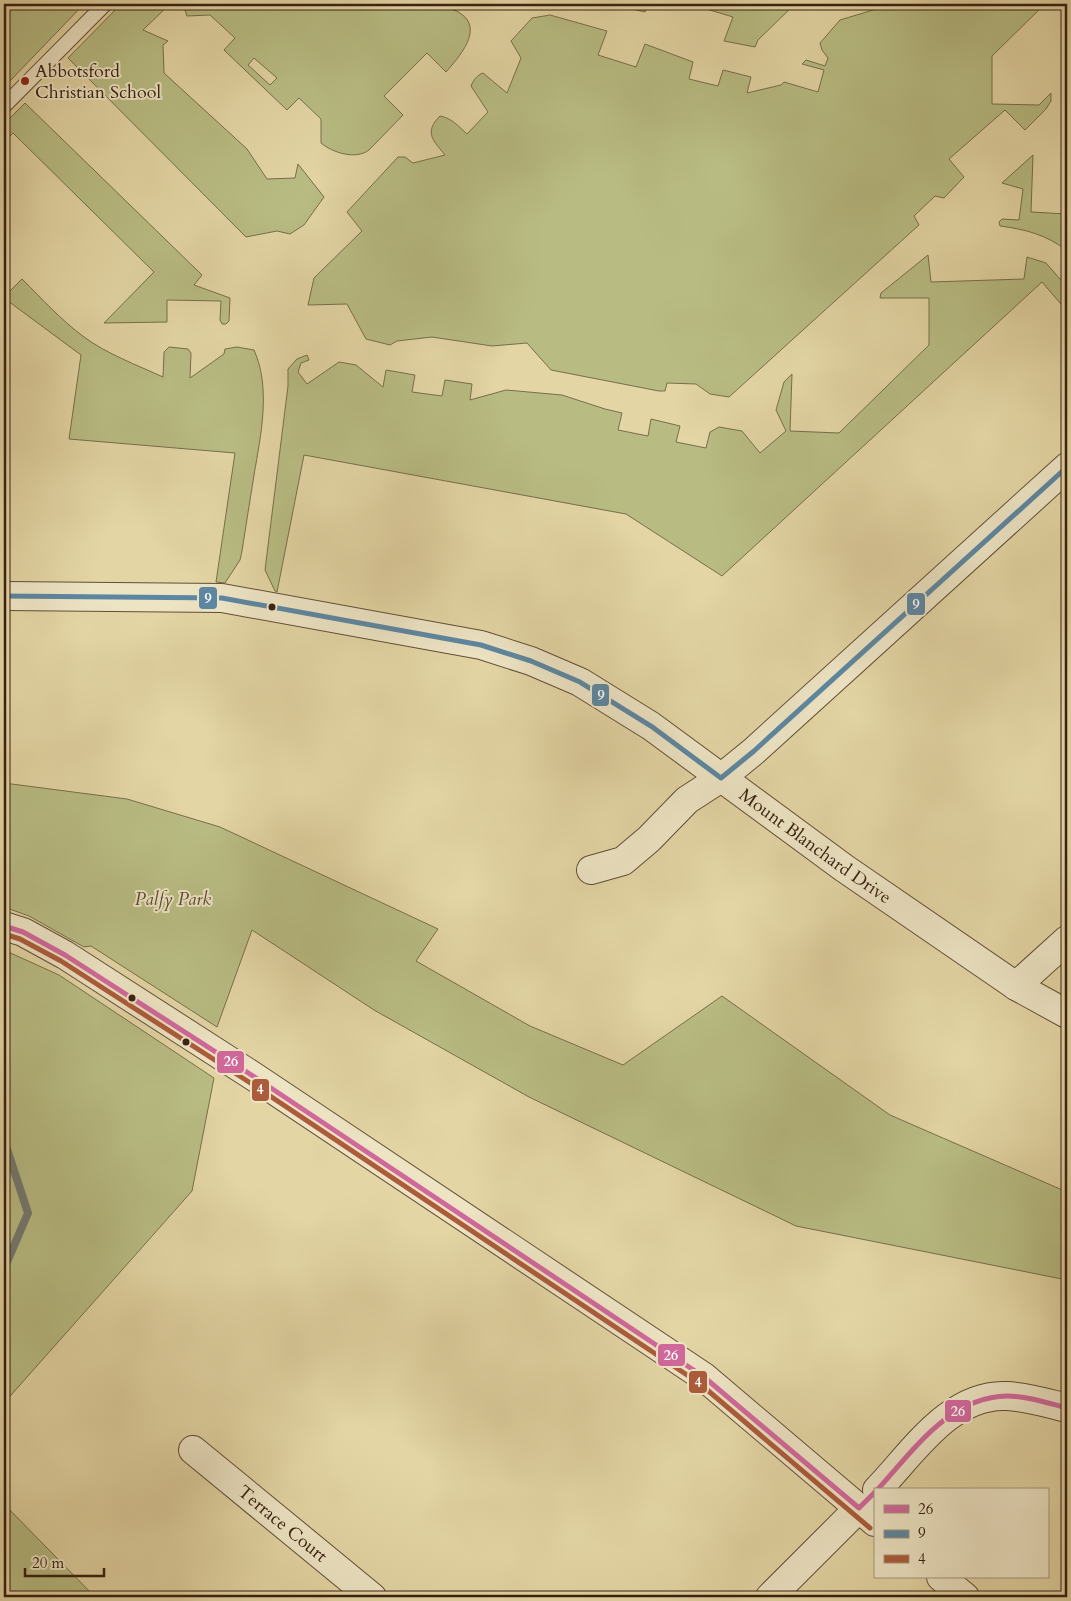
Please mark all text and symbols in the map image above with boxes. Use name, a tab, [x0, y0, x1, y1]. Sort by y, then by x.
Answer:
place label: Abbotsford Christian School	[35, 59, 161, 105]
marker: Abbotsford Christian School	[19, 75, 31, 87]
line badge: 9	[198, 586, 218, 610]
text: 9	[204, 589, 212, 608]
line badge: 9	[906, 592, 926, 616]
text: 9	[912, 595, 920, 614]
unlabelled marker	[267, 602, 277, 612]
line badge: 9	[591, 683, 610, 707]
text: 9	[597, 686, 605, 705]
street label: Mount Blanchard Drive	[734, 783, 896, 910]
park label: Palfy Park	[135, 887, 211, 912]
unlabelled marker	[127, 993, 137, 1003]
unlabelled marker	[181, 1037, 191, 1047]
line badge: 26	[216, 1050, 245, 1074]
text: 26	[224, 1052, 238, 1071]
line badge: 4	[251, 1078, 270, 1102]
text: 4	[256, 1080, 264, 1099]
line badge: 26	[657, 1343, 686, 1367]
text: 26	[664, 1346, 678, 1365]
line badge: 4	[688, 1370, 708, 1394]
text: 4	[694, 1373, 702, 1392]
line badge: 26	[944, 1399, 972, 1423]
text: 26	[951, 1402, 965, 1421]
street label: Terrace Court	[232, 1480, 333, 1569]
legend	[874, 1488, 1048, 1578]
text: 26	[918, 1499, 934, 1519]
text: 9	[918, 1523, 926, 1543]
scale bar	[25, 1546, 104, 1578]
text: 4	[918, 1549, 926, 1569]
text: 20 m	[32, 1553, 64, 1573]

